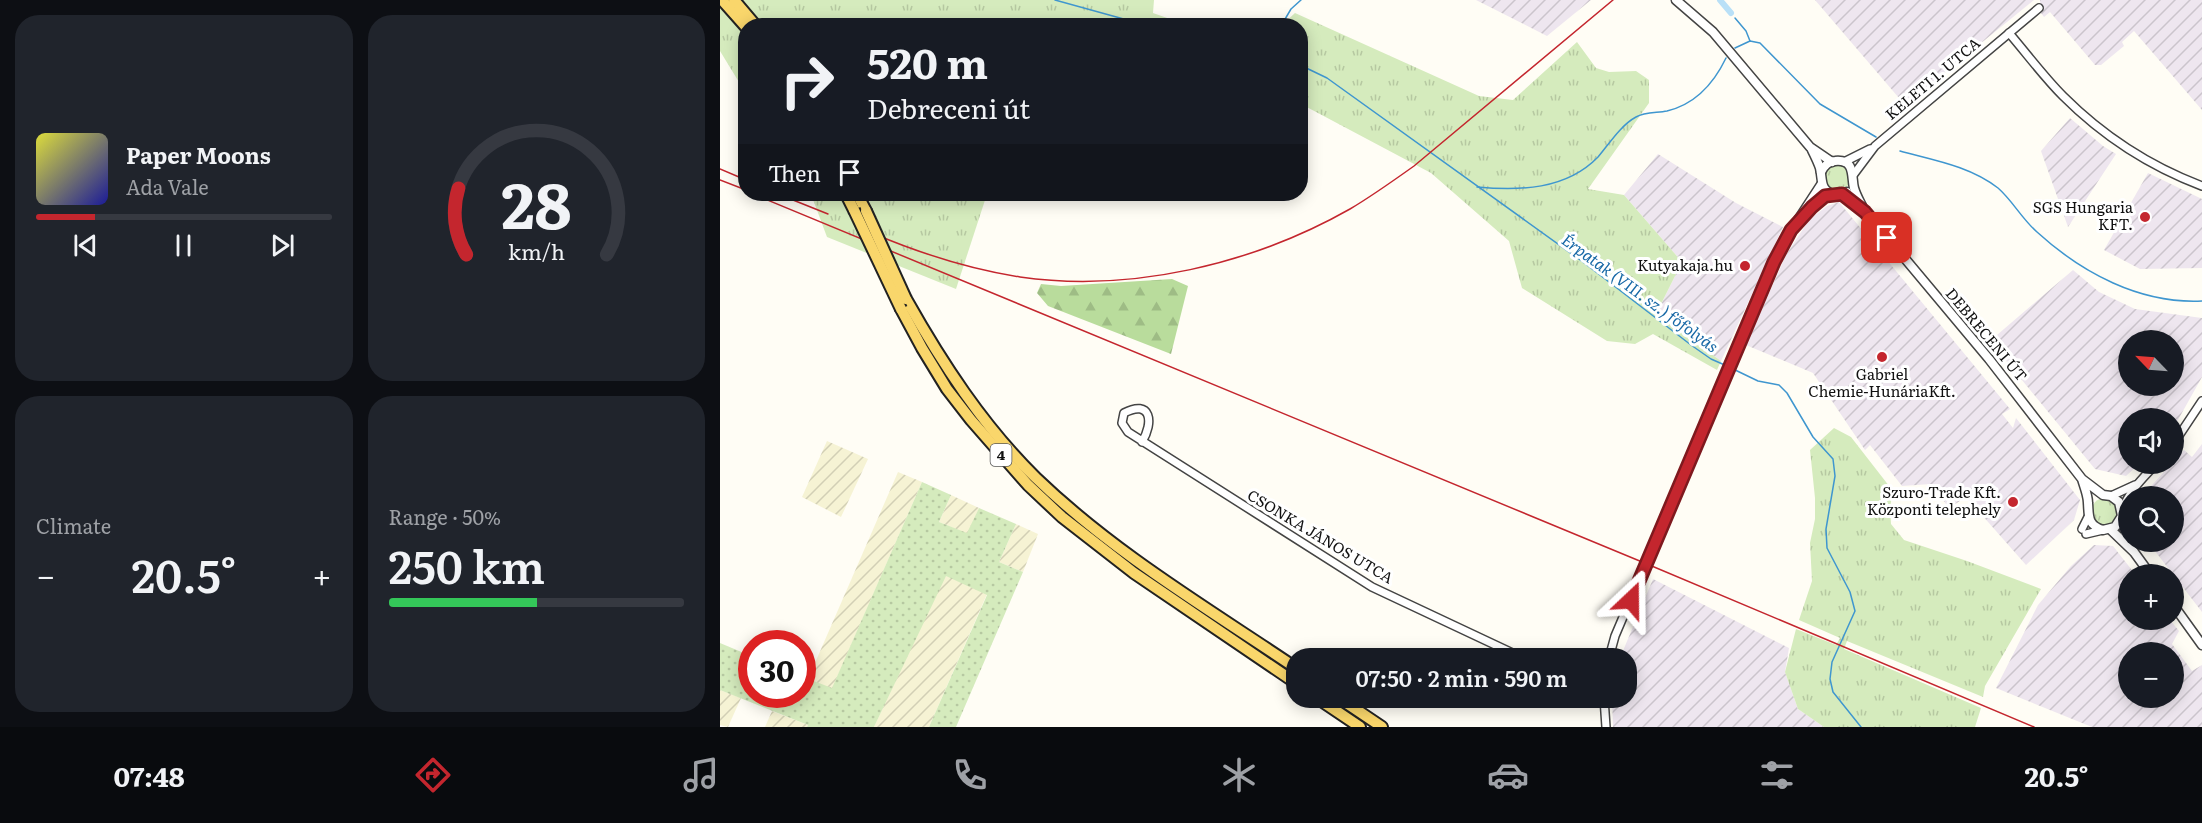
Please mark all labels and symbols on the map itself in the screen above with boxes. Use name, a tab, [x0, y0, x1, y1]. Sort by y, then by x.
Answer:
street label: KELETI 1. UTCA	[1879, 31, 1985, 125]
place label: SGS Hungaria KFT.	[2033, 195, 2134, 235]
marker: SGS Hungaria KFT.	[2138, 210, 2152, 224]
pin	[1861, 212, 1912, 263]
water label: Érpatak (VIII. sz.) főfolyás	[1557, 227, 1724, 357]
place label: Kutyakaja.hu	[1637, 253, 1733, 276]
marker: Kutyakaja.hu	[1738, 259, 1752, 273]
street label: DEBRECENI ÚT	[1941, 282, 2033, 386]
north arrow	[2118, 330, 2184, 396]
marker: Gabriel Chemie-HunáriaKft.	[1875, 350, 1889, 364]
place label: Gabriel Chemie-HunáriaKft.	[1808, 362, 1956, 402]
road number: 4	[990, 444, 1012, 466]
place label: Szuro-Trade Kft. Központi telephely	[1867, 480, 2001, 520]
street label: CSONKA JÁNOS UTCA	[1243, 483, 1398, 589]
marker: Szuro-Trade Kft. Központi telephely	[2006, 495, 2020, 509]
position arrow	[1599, 568, 1663, 632]
speed limit sign: 30	[738, 630, 816, 708]

